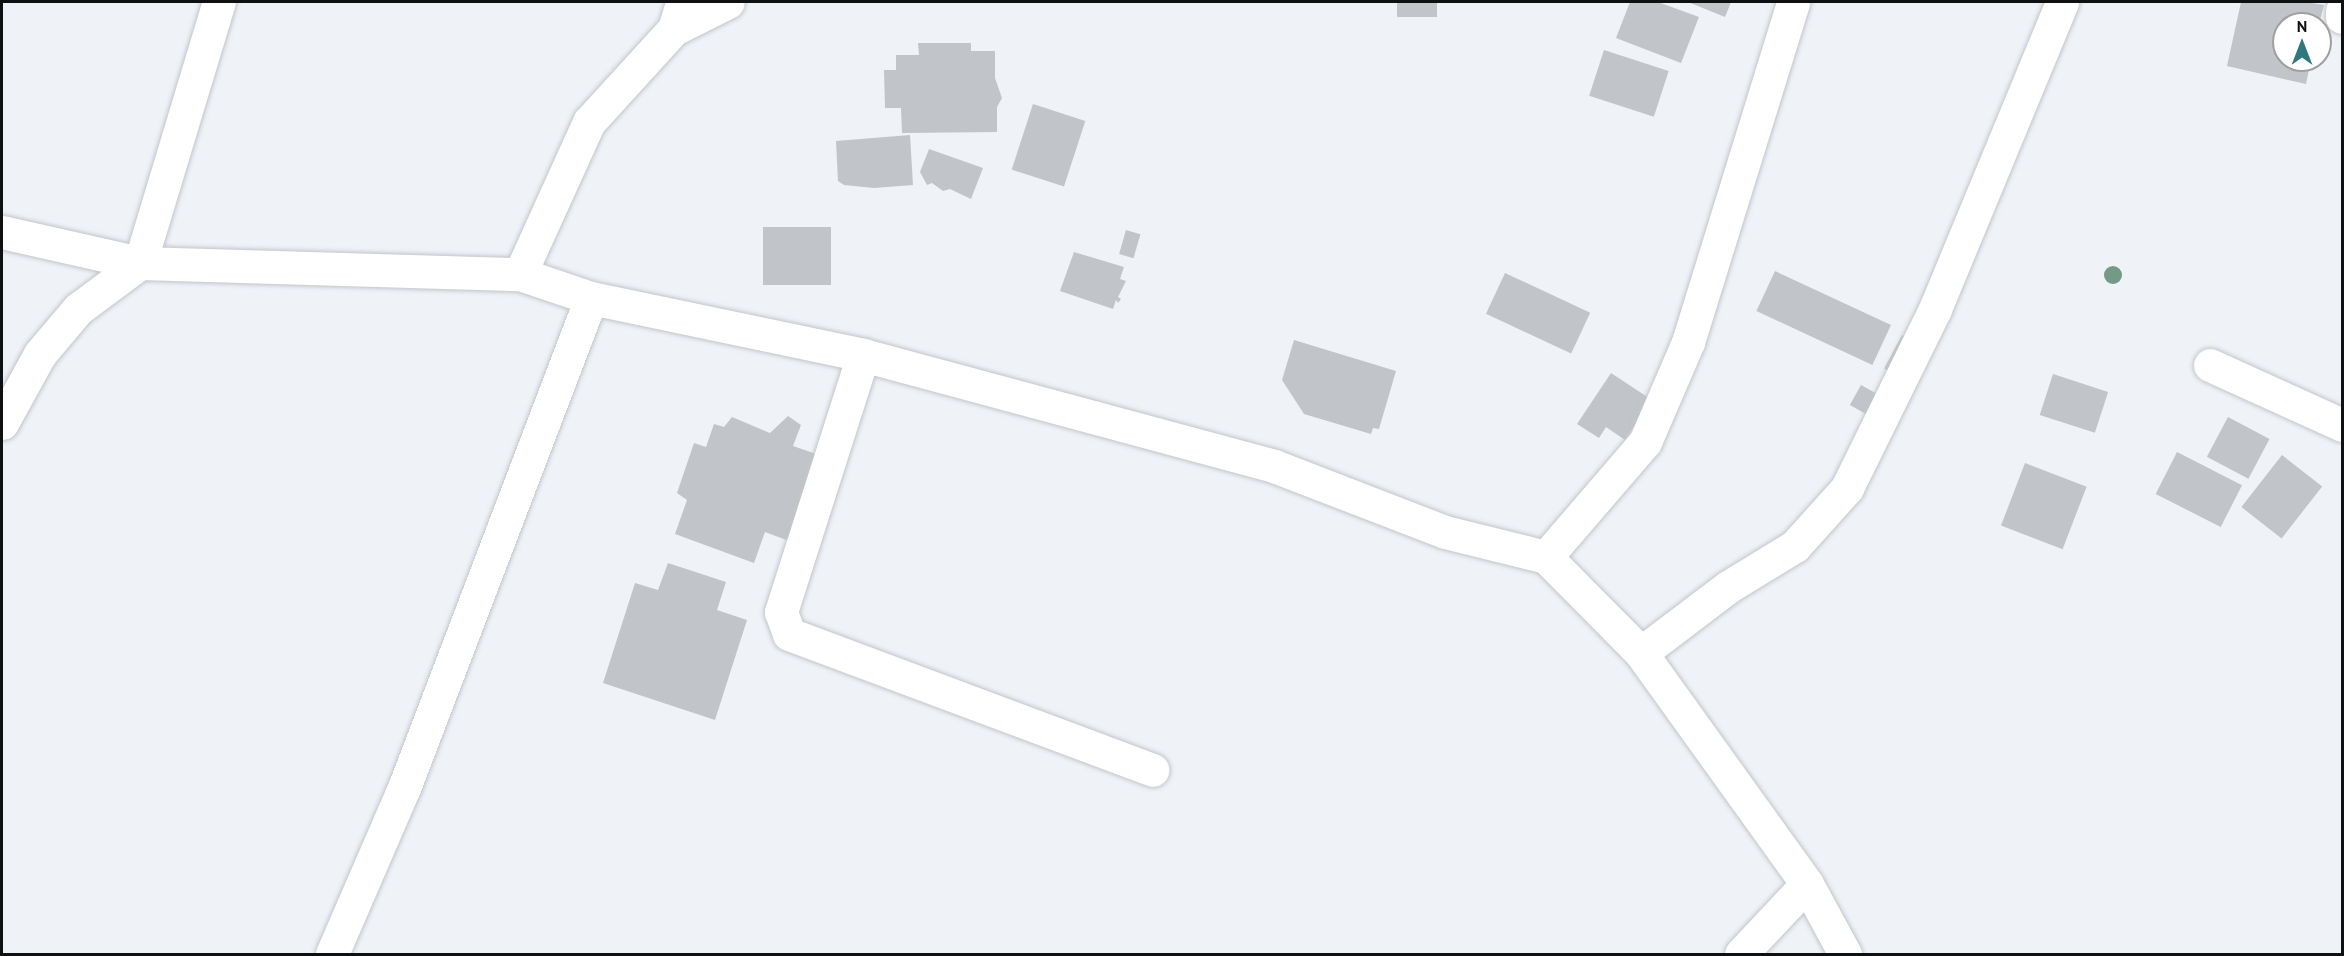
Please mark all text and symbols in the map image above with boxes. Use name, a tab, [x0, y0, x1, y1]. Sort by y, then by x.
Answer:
north arrow	[2272, 12, 2332, 72]
text: N	[2297, 16, 2307, 36]

